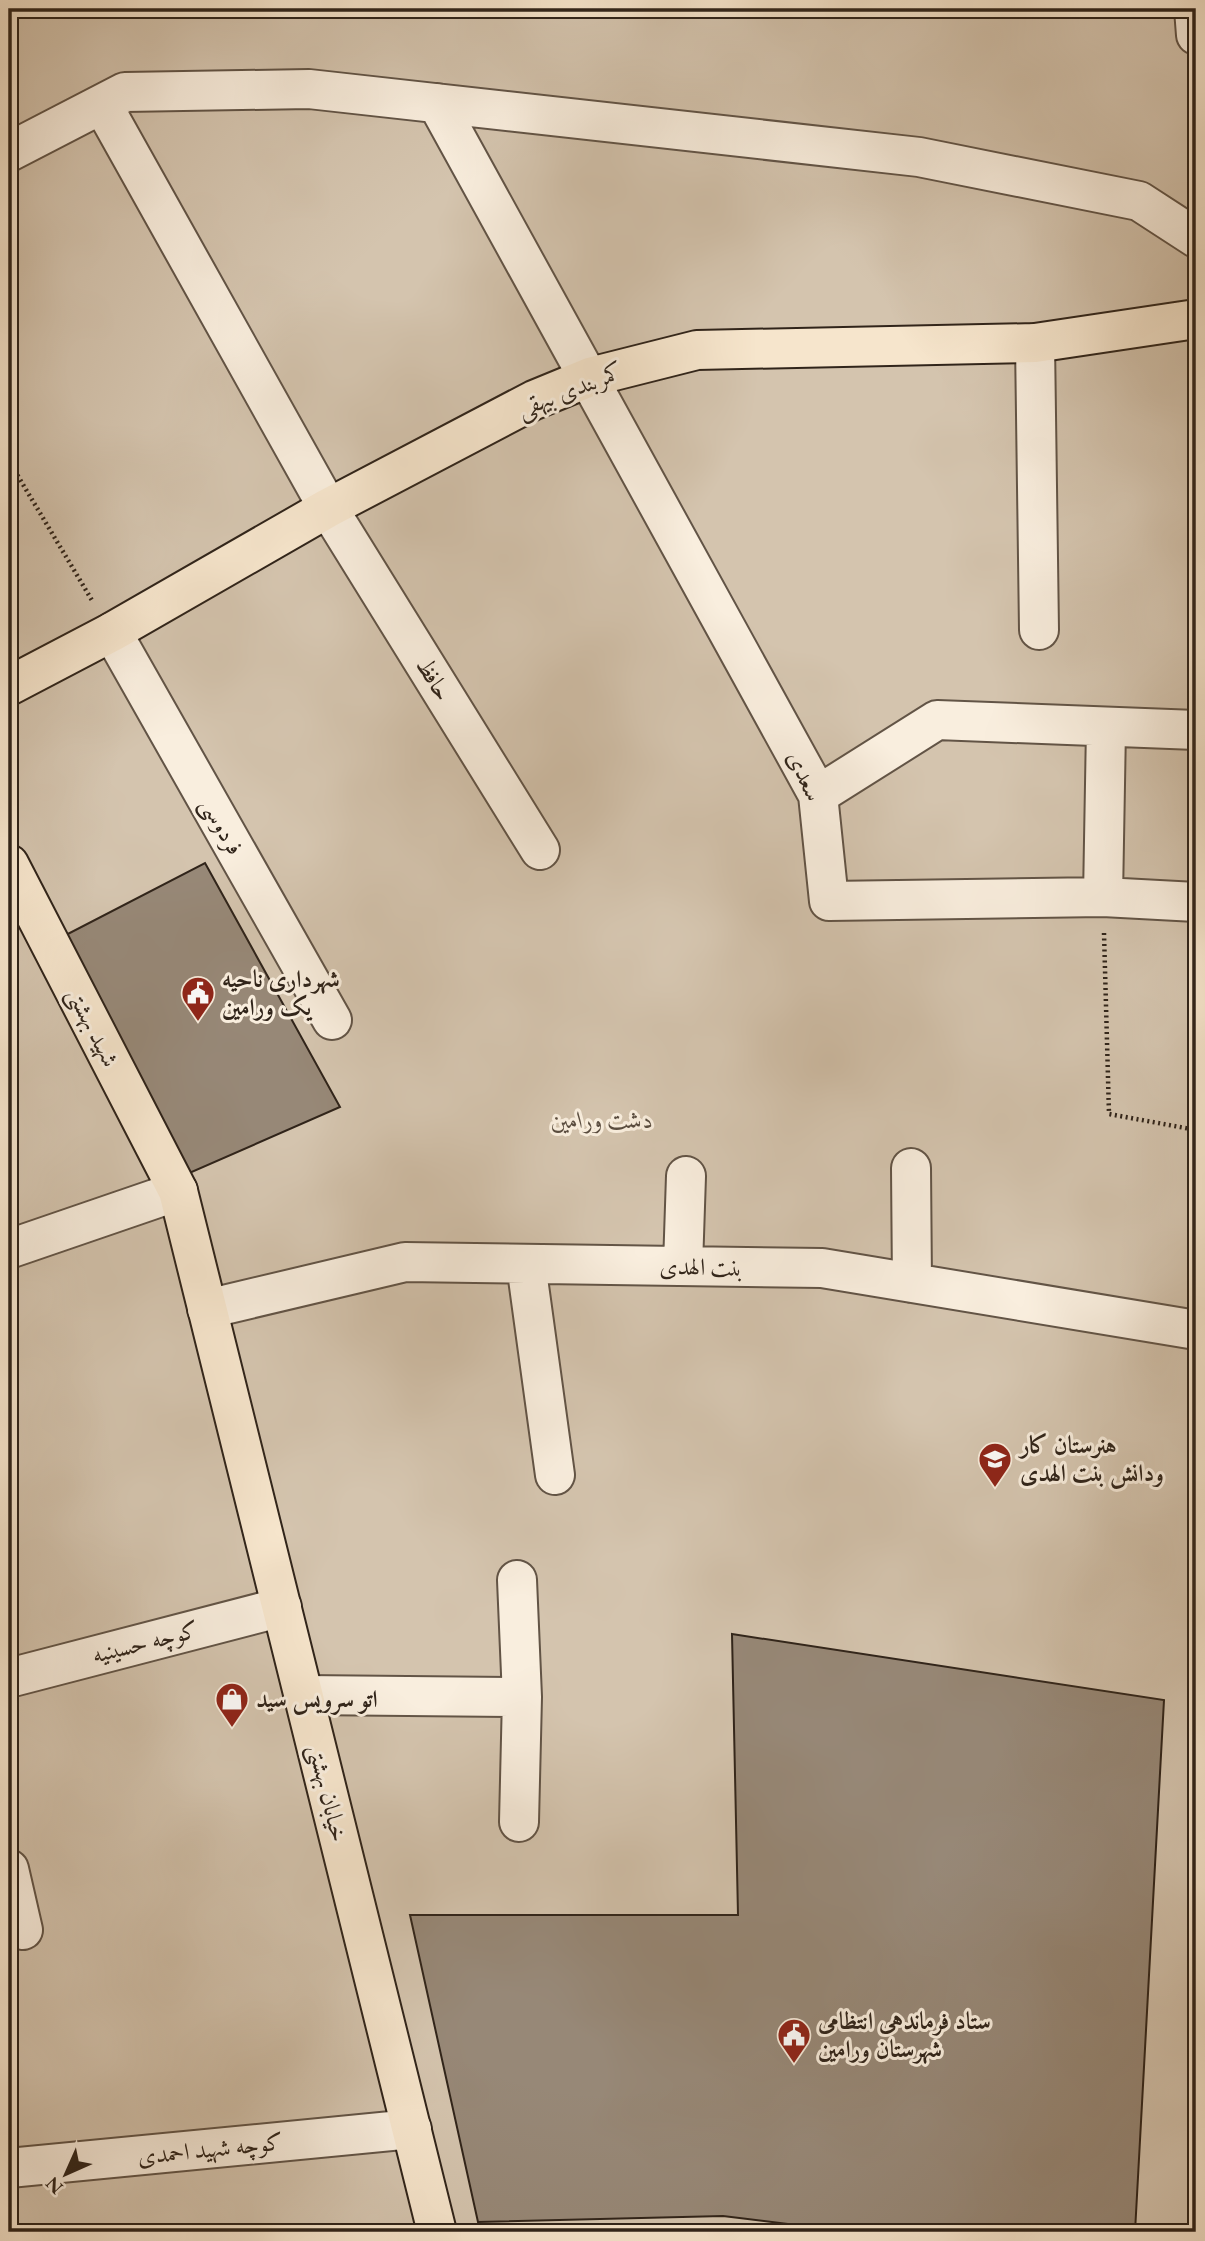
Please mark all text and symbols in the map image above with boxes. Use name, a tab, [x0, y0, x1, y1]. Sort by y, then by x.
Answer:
street label: کمربندی بیهقی	[512, 355, 628, 426]
street label: حافظ	[409, 651, 460, 706]
street label: سعدی	[781, 746, 830, 806]
street label: فردوسی	[192, 791, 251, 861]
place label: شهرداری ناحیه یک ورامین	[222, 963, 340, 1022]
public building icon: شهرداری ناحیه یک ورامین	[179, 974, 217, 1023]
street label: شهید بهشتی	[59, 982, 127, 1073]
park label: دشت ورامین	[551, 1104, 653, 1135]
street label: بنت الهدی	[659, 1250, 743, 1283]
place label: هنرستان کار ودانش بنت الهدی	[1017, 1429, 1164, 1489]
school or university icon: هنرستان کار ودانش بنت الهدی	[976, 1440, 1014, 1489]
street label: کوچه حسینیه	[88, 1613, 202, 1672]
shop icon: اتو سرویس سید	[213, 1680, 251, 1729]
place label: اتو سرویس سید	[256, 1683, 378, 1715]
street label: خیابان بهشتی	[299, 1741, 356, 1845]
place label: ستاد فرماندهی انتظامی شهرستان ورامین	[817, 2005, 991, 2065]
public building icon: ستاد فرماندهی انتظامی شهرستان ورامین	[775, 2016, 813, 2065]
street label: کوچه شهید احمدی	[136, 2125, 284, 2174]
north arrow	[32, 2140, 102, 2210]
text: N	[40, 2171, 69, 2200]

